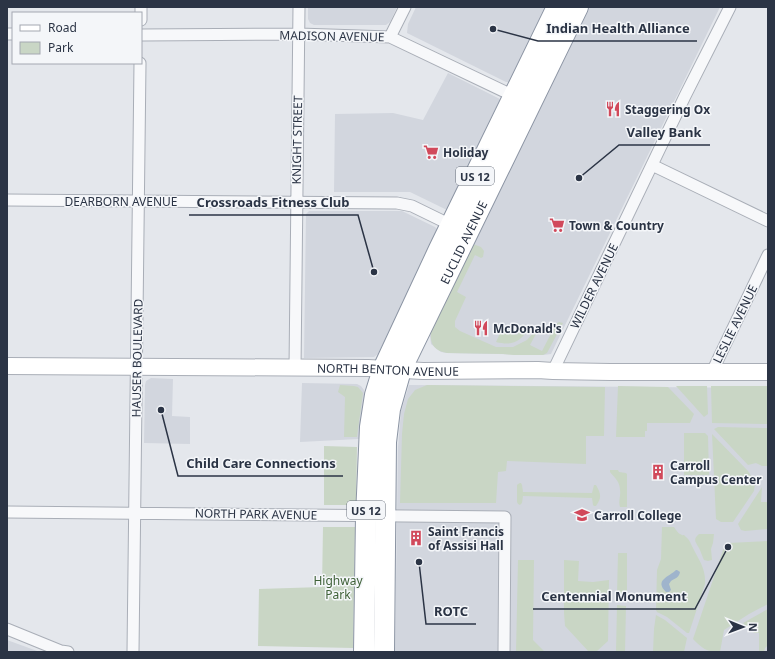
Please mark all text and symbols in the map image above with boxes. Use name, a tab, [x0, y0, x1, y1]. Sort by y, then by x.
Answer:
legend	[12, 12, 142, 64]
callout: Indian Health Alliance	[538, 16, 697, 41]
text: Road	[48, 19, 77, 36]
text: Indian Health Alliance	[546, 19, 690, 37]
street label: MADISON AVENUE	[279, 27, 385, 45]
text: Park	[48, 39, 74, 56]
street label: KNIGHT STREET	[288, 95, 306, 185]
restaurant icon: Staggering Ox	[604, 100, 622, 118]
place label: Staggering Ox	[625, 101, 710, 118]
callout: Valley Bank	[619, 120, 710, 145]
text: Valley Bank	[627, 123, 702, 141]
supermarket icon: Holiday	[422, 143, 440, 161]
place label: Holiday	[443, 144, 489, 161]
road number: US 12	[456, 167, 494, 185]
callout: Crossroads Fitness Club	[189, 190, 358, 215]
street label: DEARBORN AVENUE	[64, 193, 178, 210]
text: Crossroads Fitness Club	[197, 193, 349, 211]
street label: EUCLID AVENUE	[436, 198, 491, 287]
supermarket icon: Town & Country	[548, 216, 566, 234]
place label: Town & Country	[569, 217, 664, 234]
street label: WILDER AVENUE	[566, 240, 622, 332]
street label: LESLIE AVENUE	[709, 282, 761, 366]
street label: HAUSER BOULEVARD	[127, 298, 147, 417]
restaurant icon: McDonald's	[472, 319, 490, 337]
place label: McDonald's	[493, 320, 562, 337]
street label: NORTH BENTON AVENUE	[317, 359, 459, 380]
callout: Child Care Connections	[178, 451, 343, 476]
text: Child Care Connections	[186, 454, 336, 472]
place label: Carroll Campus Center	[670, 457, 762, 488]
building icon: Carroll Campus Center	[649, 463, 667, 481]
road number: US 12	[347, 501, 385, 519]
street label: NORTH PARK AVENUE	[195, 504, 317, 524]
school or university icon: Carroll College	[573, 506, 591, 524]
place label: Carroll College	[594, 507, 681, 524]
place label: Saint Francis of Assisi Hall	[428, 523, 504, 554]
building icon: Saint Francis of Assisi Hall	[407, 529, 425, 547]
park label: Highway Park	[313, 572, 363, 603]
callout: Centennial Monument	[533, 584, 695, 609]
text: Centennial Monument	[541, 587, 687, 605]
callout: ROTC	[426, 599, 476, 624]
text: ROTC	[434, 602, 468, 620]
north arrow	[723, 607, 763, 647]
text: N	[746, 623, 761, 632]

